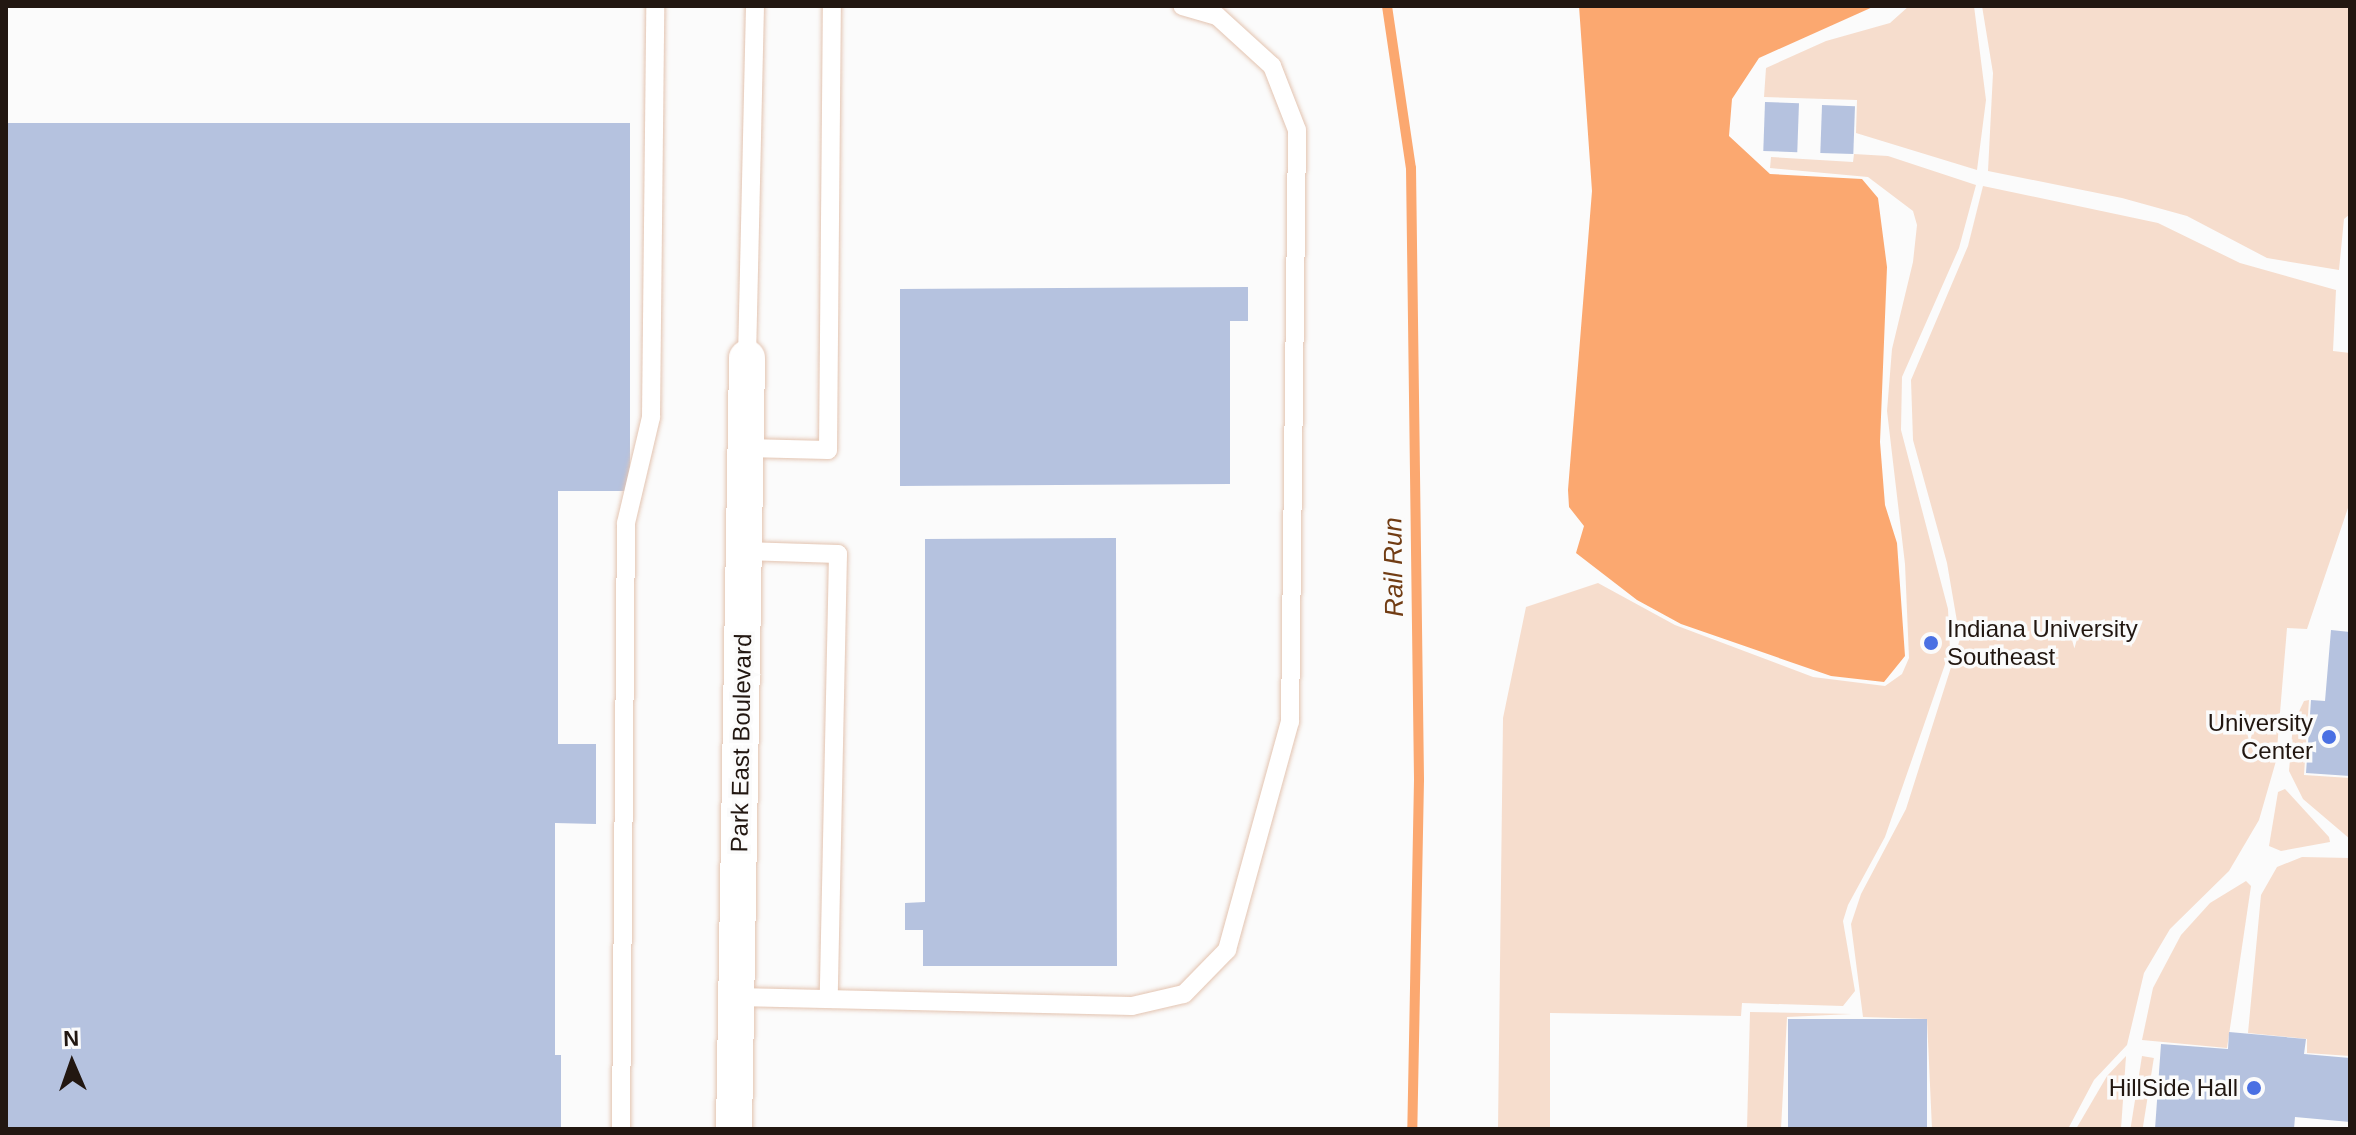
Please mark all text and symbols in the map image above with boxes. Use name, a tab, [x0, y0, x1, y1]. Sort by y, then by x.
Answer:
water label: Rail Run	[1378, 517, 1410, 617]
place label: Indiana University Southeast	[1947, 615, 2138, 671]
street label: Park East Boulevard	[725, 633, 757, 853]
marker: Indiana University Southeast	[1922, 634, 1940, 652]
place label: University Center	[2208, 709, 2313, 765]
marker: University Center	[2320, 728, 2338, 746]
north arrow	[32, 1023, 112, 1103]
text: N	[63, 1026, 80, 1051]
place label: HillSide Hall	[2109, 1074, 2238, 1102]
marker: HillSide Hall	[2245, 1079, 2263, 1097]

